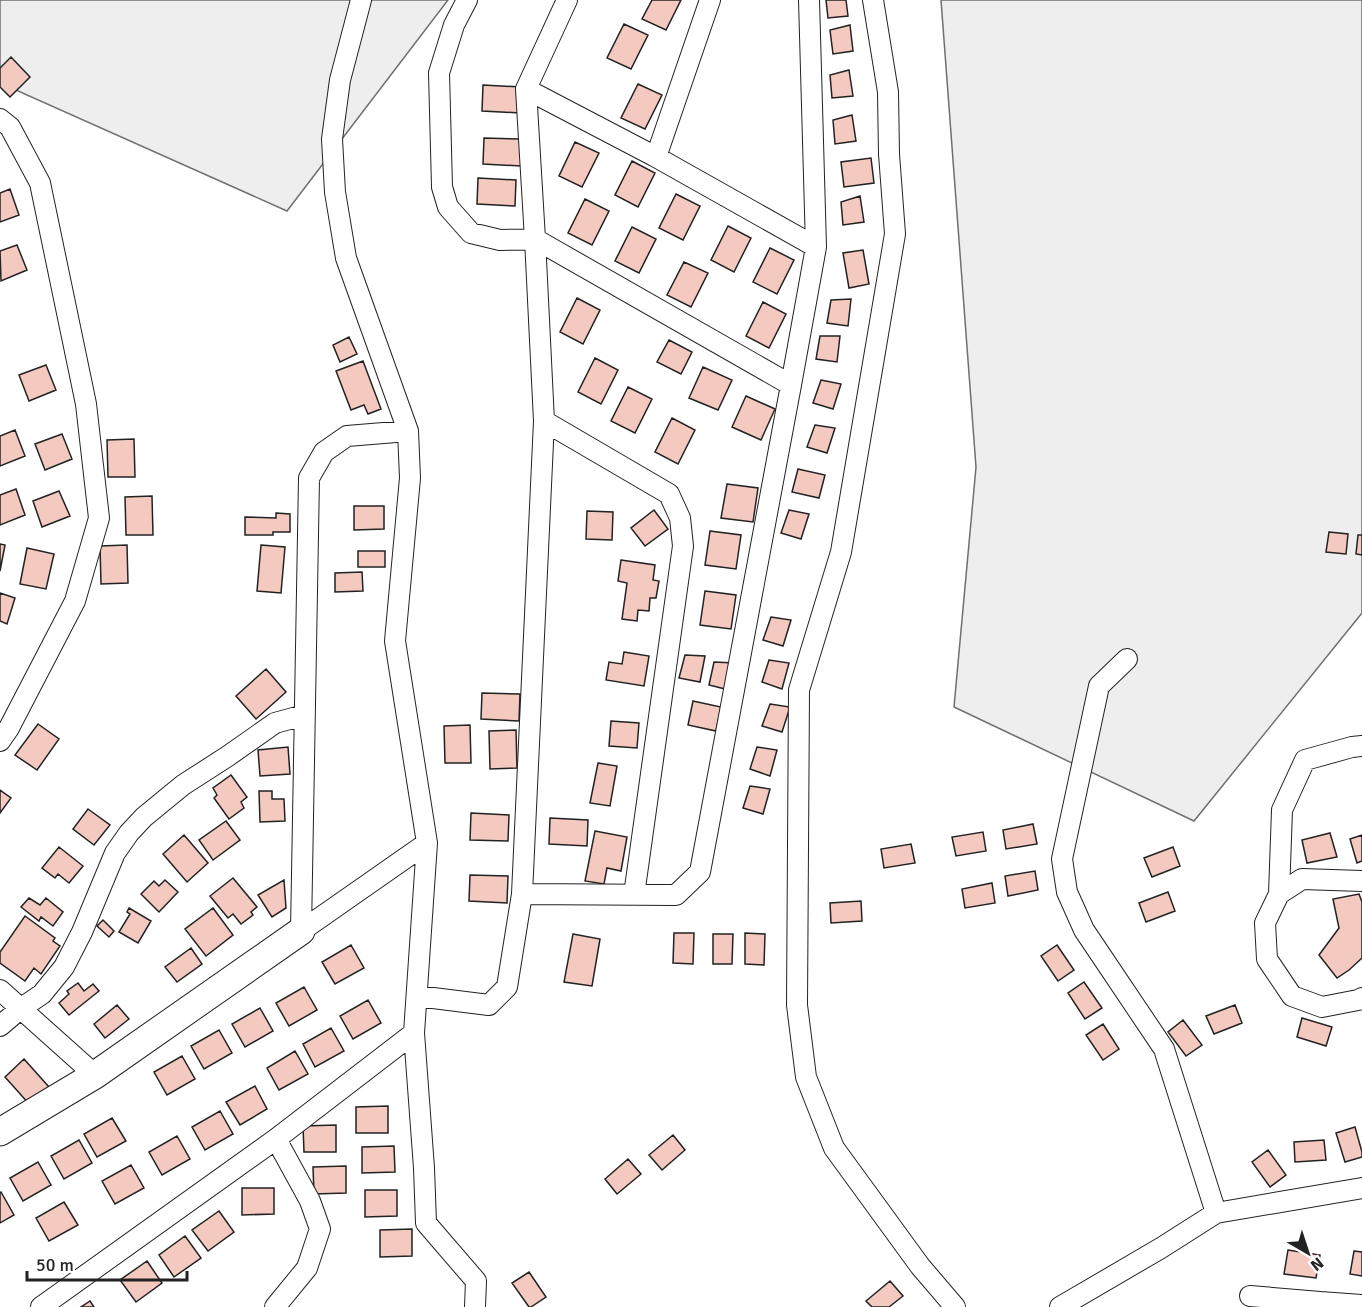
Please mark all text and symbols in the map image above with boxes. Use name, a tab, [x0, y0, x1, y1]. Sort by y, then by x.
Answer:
north arrow	[1278, 1223, 1338, 1283]
scale bar	[27, 1244, 188, 1282]
text: N	[1306, 1253, 1327, 1275]
text: 50 m	[36, 1254, 74, 1276]

